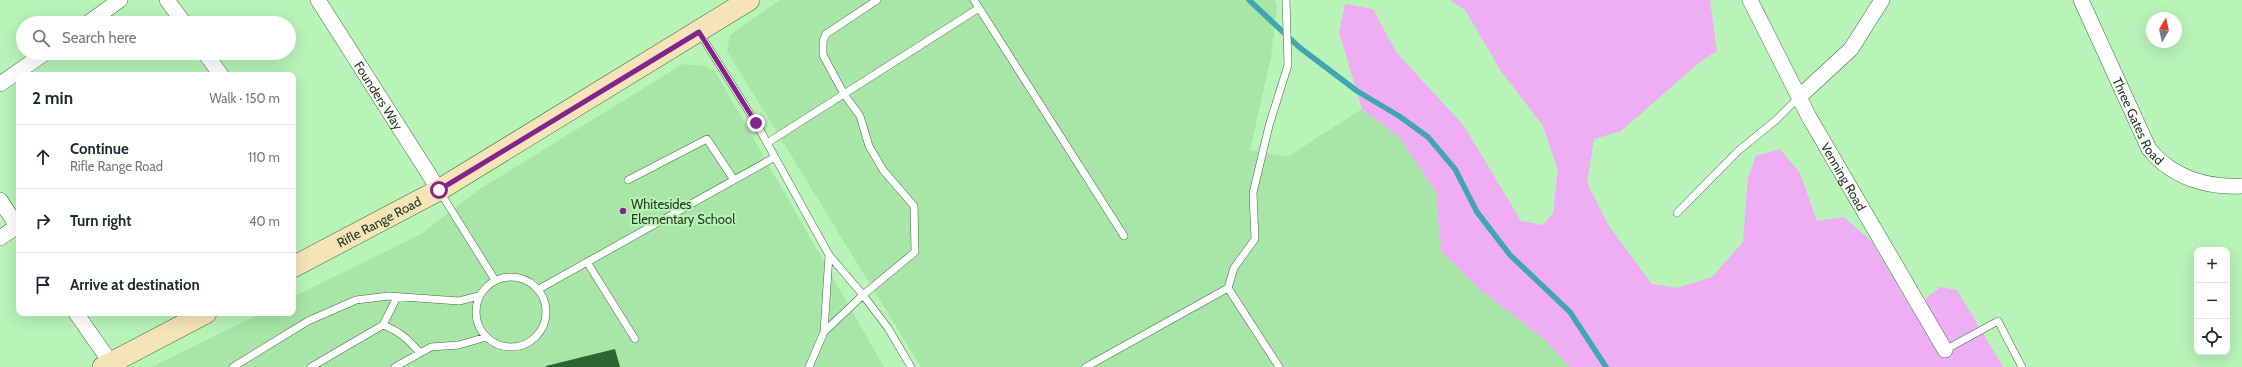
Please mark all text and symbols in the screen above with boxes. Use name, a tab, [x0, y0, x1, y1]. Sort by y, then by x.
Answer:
north arrow	[2146, 12, 2182, 48]
search box	[16, 16, 296, 60]
icon: search	[30, 27, 52, 49]
text: Search here	[62, 29, 137, 47]
street label: Founders Way	[351, 58, 407, 133]
street label: Three Gates Road	[2109, 75, 2167, 168]
text: 2 min	[32, 88, 73, 108]
text: Walk · 150 m	[209, 90, 280, 106]
route end	[747, 114, 765, 132]
text: Continue	[70, 140, 129, 158]
street label: Venning Road	[1818, 140, 1870, 213]
icon: ahead	[32, 146, 54, 168]
text: 110 m	[248, 149, 280, 165]
text: Rifle Range Road	[70, 158, 163, 174]
route start	[430, 181, 448, 199]
street label: Rifle Range Road	[334, 193, 424, 251]
place label: Whitesides Elementary School	[631, 196, 735, 227]
marker: Whitesides Elementary School	[618, 206, 628, 216]
icon: right	[32, 210, 54, 232]
text: Turn right	[70, 212, 131, 230]
text: 40 m	[249, 213, 280, 229]
map controls	[2194, 247, 2230, 355]
button: +	[2194, 247, 2230, 283]
icon: arrive	[32, 274, 54, 296]
text: Arrive at destination	[70, 276, 200, 294]
button: −	[2194, 283, 2230, 319]
button: locate	[2194, 319, 2230, 355]

